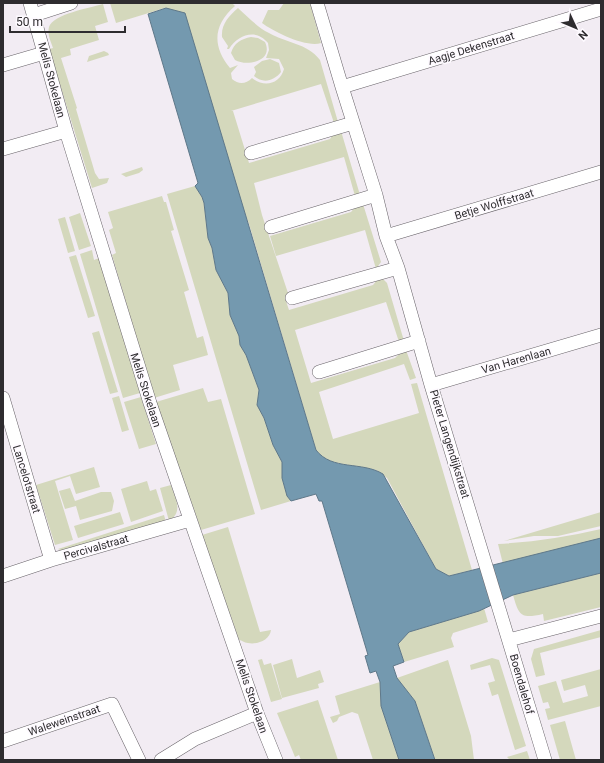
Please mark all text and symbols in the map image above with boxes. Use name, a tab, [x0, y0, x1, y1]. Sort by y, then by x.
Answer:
scale bar	[10, 8, 125, 34]
north arrow	[556, 8, 596, 48]
text: 50 m	[16, 15, 43, 29]
text: N	[575, 27, 590, 42]
street label: Aagje Dekenstraat	[427, 29, 516, 68]
street label: Melis Stokelaan	[35, 41, 68, 119]
street label: Betje Wolffstraat	[453, 186, 536, 223]
street label: Van Harenlaan	[480, 344, 552, 377]
street label: Melis Stokelaan	[127, 351, 164, 429]
street label: Pieter Langendijkstraat	[427, 388, 472, 500]
street label: Lancelotstraat	[10, 444, 43, 515]
street label: Percivalstraat	[62, 532, 131, 563]
street label: Boendalehof	[507, 653, 536, 716]
street label: Melis Stokelaan	[233, 657, 270, 735]
street label: Waleweinstraat	[26, 702, 102, 739]

